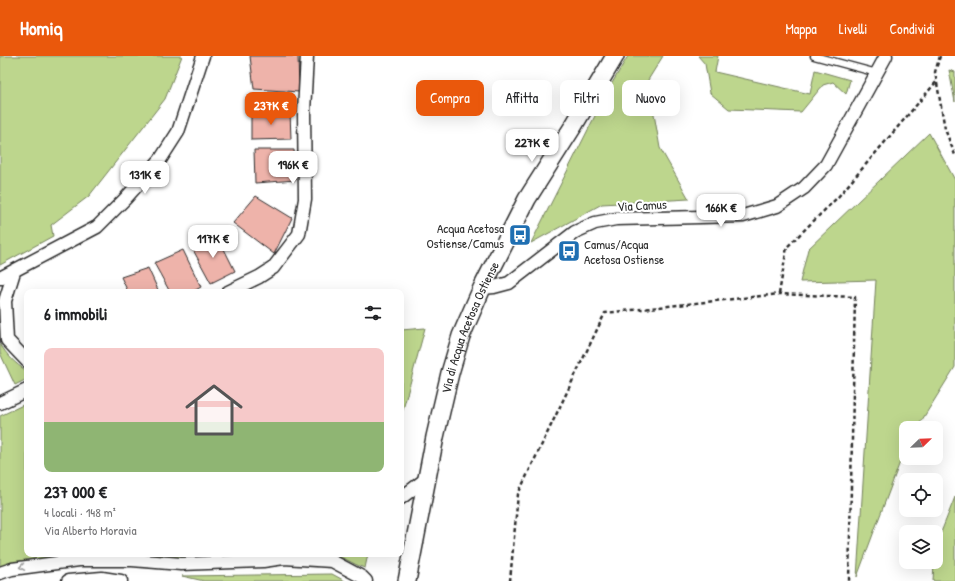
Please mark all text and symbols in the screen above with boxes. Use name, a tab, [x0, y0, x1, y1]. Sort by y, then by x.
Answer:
text: Homiq	[20, 15, 63, 41]
text: Mappa	[785, 19, 817, 38]
text: Livelli	[839, 19, 867, 38]
text: Condividi	[889, 19, 935, 38]
chip: Compra	[416, 80, 484, 116]
chip: Affitta	[492, 80, 552, 116]
chip: Filtri	[560, 80, 614, 116]
chip: Nuovo	[622, 80, 680, 116]
pin: 237K €	[238, 92, 304, 126]
text: 237K €	[254, 96, 288, 114]
pin: 227K €	[499, 129, 565, 163]
text: 227K €	[515, 133, 549, 151]
pin: 196K €	[260, 151, 326, 185]
text: 196K €	[278, 155, 308, 173]
pin: 131K €	[112, 161, 178, 195]
text: 131K €	[129, 165, 161, 183]
pin: 166K €	[688, 194, 754, 228]
street label: Via Camus	[617, 195, 667, 215]
text: 166K €	[705, 198, 737, 216]
place label: Acqua Acetosa Ostiense/Camus	[426, 219, 504, 252]
bus stop icon: Acqua Acetosa Ostiense/Camus	[507, 222, 533, 248]
pin: 117K €	[180, 225, 246, 259]
text: 117K €	[197, 229, 229, 247]
place label: Camus/Acqua Acetosa Ostiense	[584, 235, 664, 268]
bus stop icon: Camus/Acqua Acetosa Ostiense	[556, 238, 582, 264]
street label: Via di Acqua Acetosa Ostiense	[437, 258, 503, 395]
text: 6 immobili	[44, 302, 108, 325]
icon: filters	[362, 302, 384, 324]
icon: home	[178, 374, 250, 446]
north arrow	[899, 421, 943, 465]
map controls	[899, 421, 943, 569]
button: locate	[899, 473, 943, 517]
text: 237 000 €	[44, 480, 107, 503]
text: 4 locali · 148 m²	[44, 503, 116, 521]
text: Via Alberto Moravia	[44, 521, 137, 539]
button: layers	[899, 525, 943, 569]
one-way arrow	[19, 562, 25, 571]

